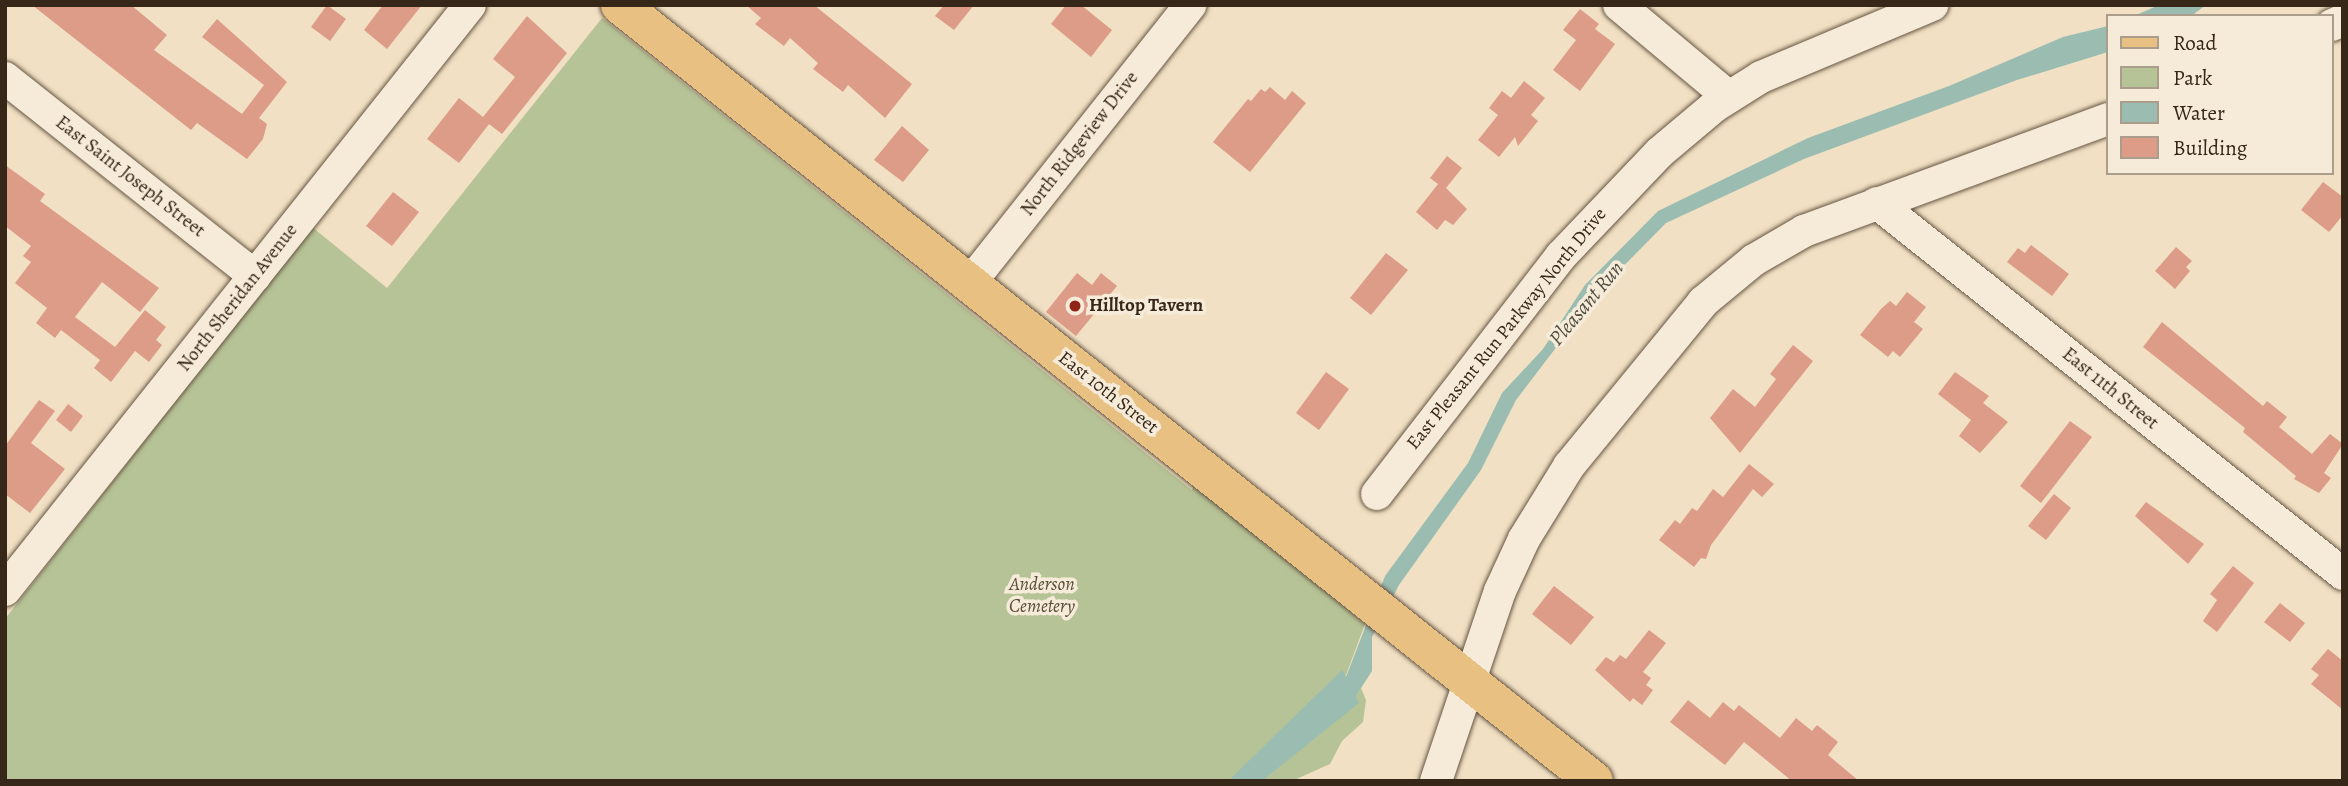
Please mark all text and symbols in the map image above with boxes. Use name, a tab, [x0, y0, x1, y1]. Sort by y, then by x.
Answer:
legend	[2106, 14, 2334, 175]
text: Road	[2173, 29, 2217, 57]
text: Park	[2173, 64, 2212, 92]
street label: North Ridgeview Drive	[1016, 67, 1144, 221]
text: Water	[2173, 99, 2225, 127]
street label: East Saint Joseph Street	[51, 112, 209, 242]
text: Building	[2173, 134, 2247, 162]
street label: East Pleasant Run Parkway North Drive	[1402, 203, 1612, 455]
street label: North Sheridan Avenue	[173, 220, 303, 376]
water label: Pleasant Run	[1543, 256, 1629, 350]
place label: Hilltop Tavern	[1089, 295, 1203, 317]
marker: Hilltop Tavern	[1067, 298, 1083, 314]
street label: East 11th Street	[2057, 343, 2163, 435]
street label: East 10th Street	[1053, 347, 1163, 439]
park label: Anderson Cemetery	[1009, 574, 1075, 618]

